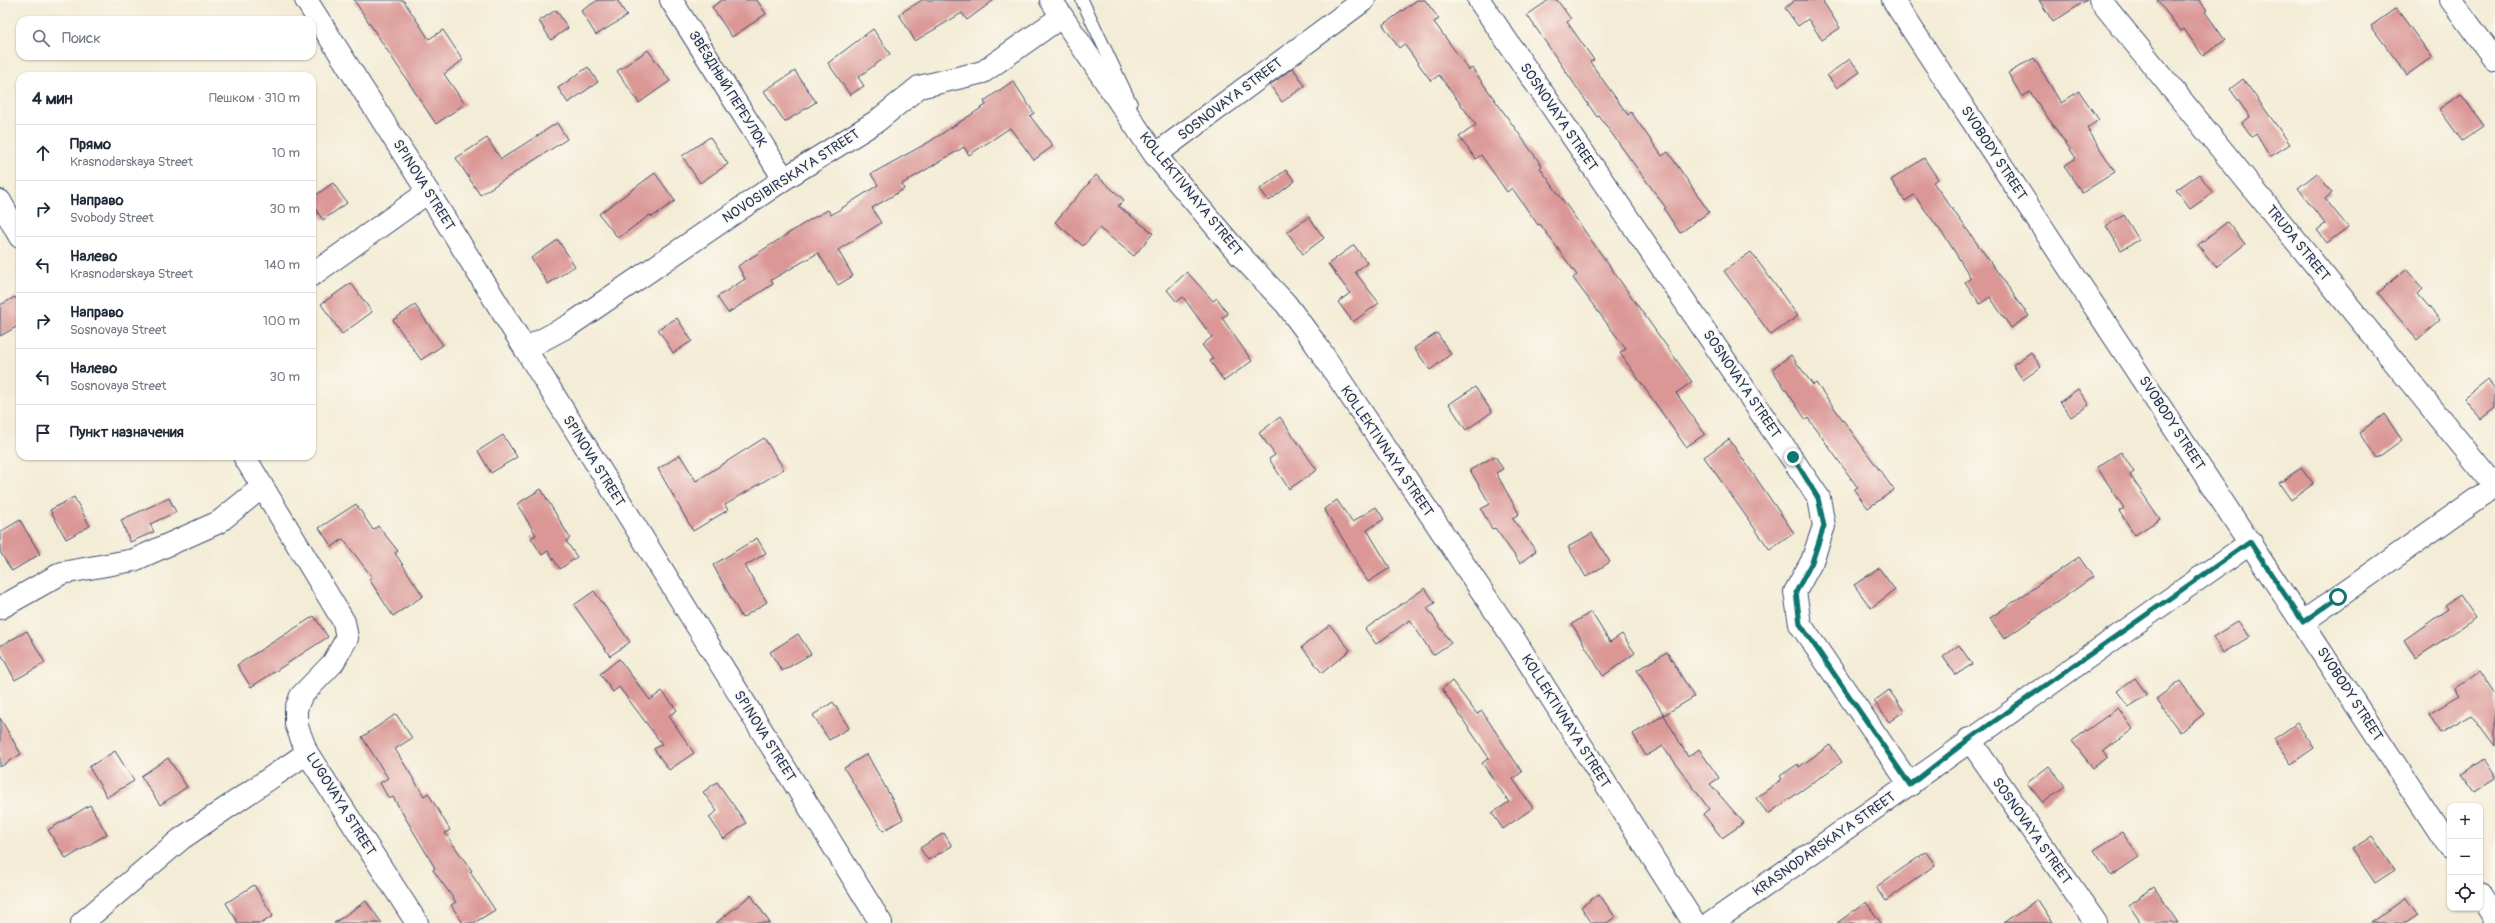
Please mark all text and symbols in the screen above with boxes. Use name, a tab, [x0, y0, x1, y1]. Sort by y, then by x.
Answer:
search box	[16, 16, 316, 60]
icon: search	[30, 27, 52, 49]
street label: ЗВЁЗДНЫЙ ПЕРЕУЛОК	[685, 27, 771, 151]
text: Поиск	[62, 29, 101, 48]
street label: SOSNOVAYA STREET	[1174, 54, 1286, 144]
street label: SOSNOVAYA STREET	[1517, 60, 1602, 174]
text: 4 мин	[32, 88, 73, 109]
text: Пешком · 310 m	[209, 90, 300, 106]
street label: SVOBODY STREET	[1957, 103, 2031, 203]
street label: NOVOSIBIRSKAYA STREET	[719, 125, 863, 227]
street label: KOLLEKTIVNAYA STREET	[1136, 129, 1246, 259]
text: Прямо	[70, 135, 111, 154]
street label: SPINOVA STREET	[389, 136, 459, 234]
icon: ahead	[32, 142, 54, 164]
text: 10 m	[272, 145, 300, 161]
text: Krasnodarskaya Street	[70, 154, 193, 170]
text: Направо	[70, 191, 124, 210]
icon: right	[32, 198, 54, 220]
text: 30 m	[270, 201, 300, 217]
street label: TRUDA STREET	[2262, 202, 2334, 284]
text: Svobody Street	[70, 210, 154, 226]
text: Налево	[70, 247, 117, 266]
icon: left	[32, 254, 54, 276]
text: 140 m	[264, 257, 300, 273]
text: Krasnodarskaya Street	[70, 266, 193, 282]
text: Направо	[70, 303, 124, 322]
icon: right	[32, 310, 54, 332]
text: 100 m	[263, 313, 300, 329]
text: Sosnovaya Street	[70, 322, 167, 338]
street label: SOSNOVAYA STREET	[1700, 327, 1785, 441]
text: Налево	[70, 359, 117, 378]
icon: left	[32, 366, 54, 388]
text: 30 m	[270, 369, 300, 385]
street label: SVOBODY STREET	[2135, 373, 2209, 473]
text: Sosnovaya Street	[70, 378, 167, 394]
street label: KOLLEKTIVNAYA STREET	[1337, 382, 1437, 520]
street label: SPINOVA STREET	[559, 412, 629, 510]
icon: arrive	[32, 422, 54, 444]
text: Пункт назначения	[70, 423, 184, 442]
route end	[1784, 448, 1802, 466]
route start	[2329, 588, 2347, 606]
street label: SVOBODY STREET	[2313, 644, 2387, 744]
street label: KOLLEKTIVNAYA STREET	[1518, 651, 1614, 791]
street label: SPINOVA STREET	[730, 687, 800, 785]
street label: LUGOVAYA STREET	[302, 749, 380, 859]
street label: SOSNOVAYA STREET	[1989, 774, 2075, 888]
street label: KRASNODARSKAYA STREET	[1749, 788, 1899, 900]
map controls	[2447, 803, 2483, 911]
button: +	[2447, 803, 2483, 839]
button: −	[2447, 839, 2483, 875]
button: locate	[2447, 875, 2483, 911]

